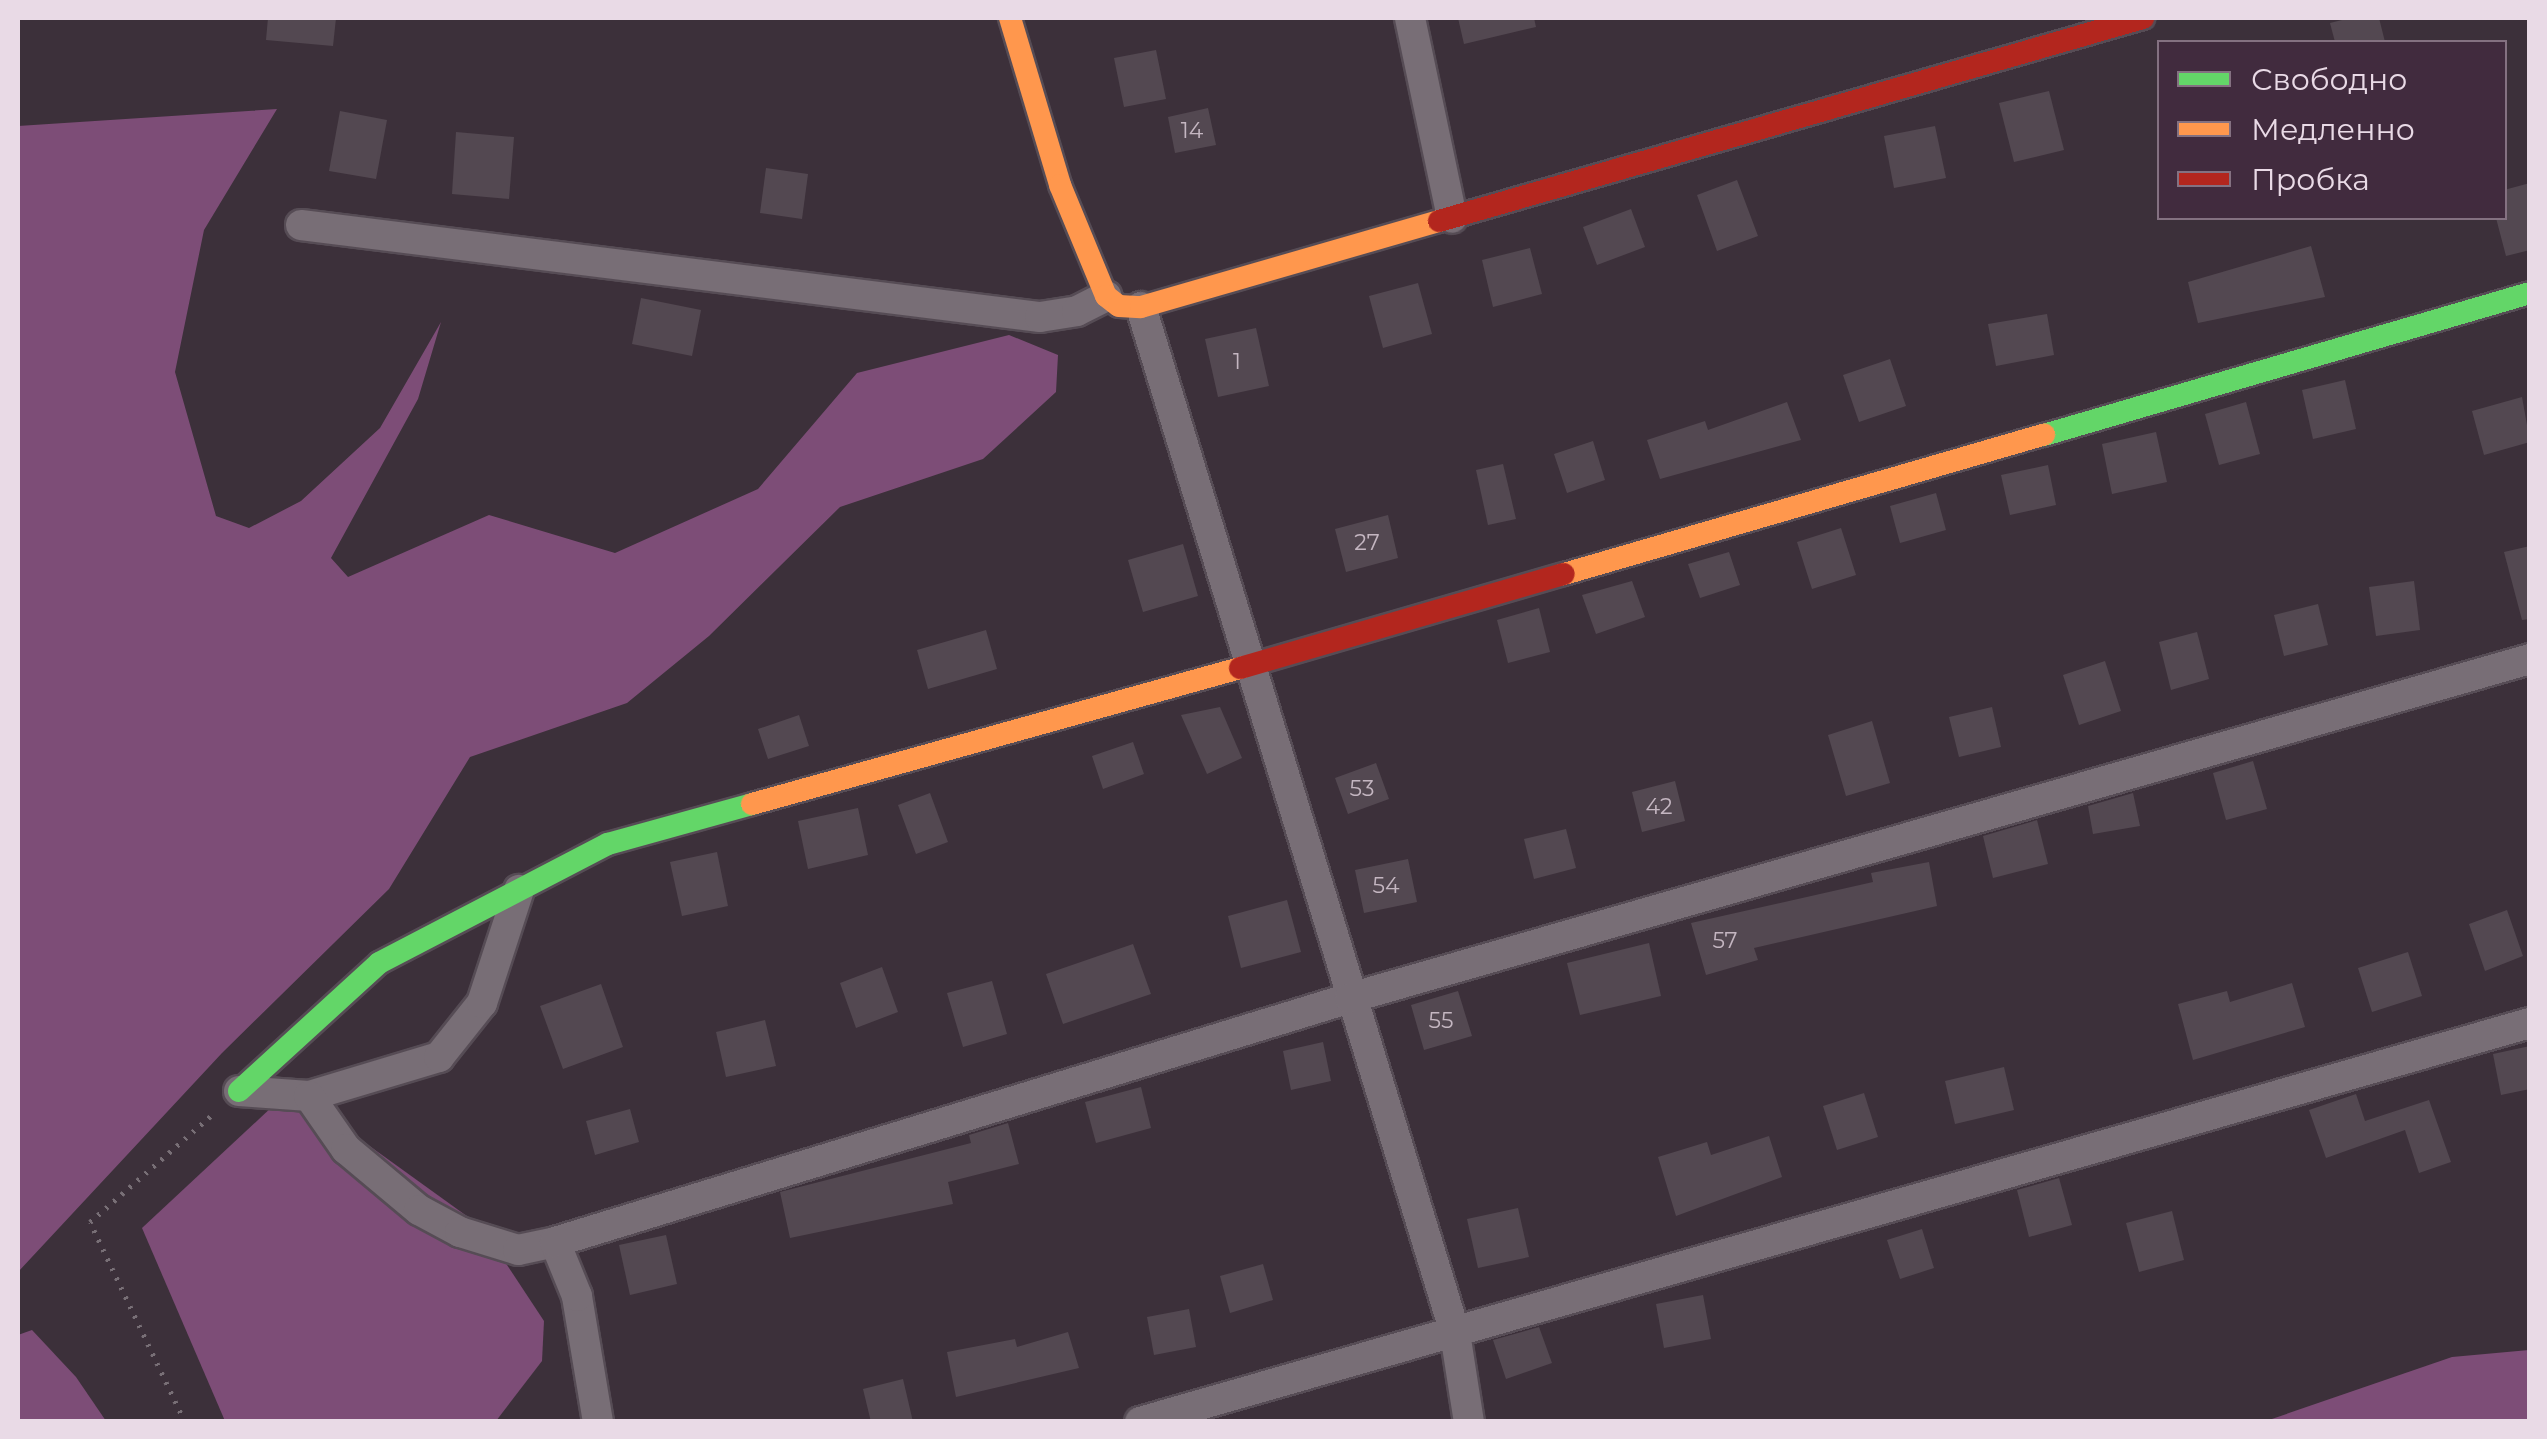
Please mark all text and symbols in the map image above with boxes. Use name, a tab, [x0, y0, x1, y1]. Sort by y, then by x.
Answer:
legend	[2157, 40, 2507, 220]
text: Свободно	[2251, 61, 2407, 98]
text: Медленно	[2251, 111, 2415, 148]
house number: 14	[1181, 118, 1203, 144]
text: Пробка	[2251, 161, 2370, 198]
house number: 1	[1233, 349, 1241, 375]
house number: 27	[1354, 530, 1380, 556]
house number: 53	[1350, 776, 1374, 802]
house number: 42	[1646, 794, 1672, 820]
house number: 54	[1373, 873, 1399, 899]
house number: 57	[1712, 928, 1738, 954]
house number: 55	[1429, 1008, 1453, 1034]

